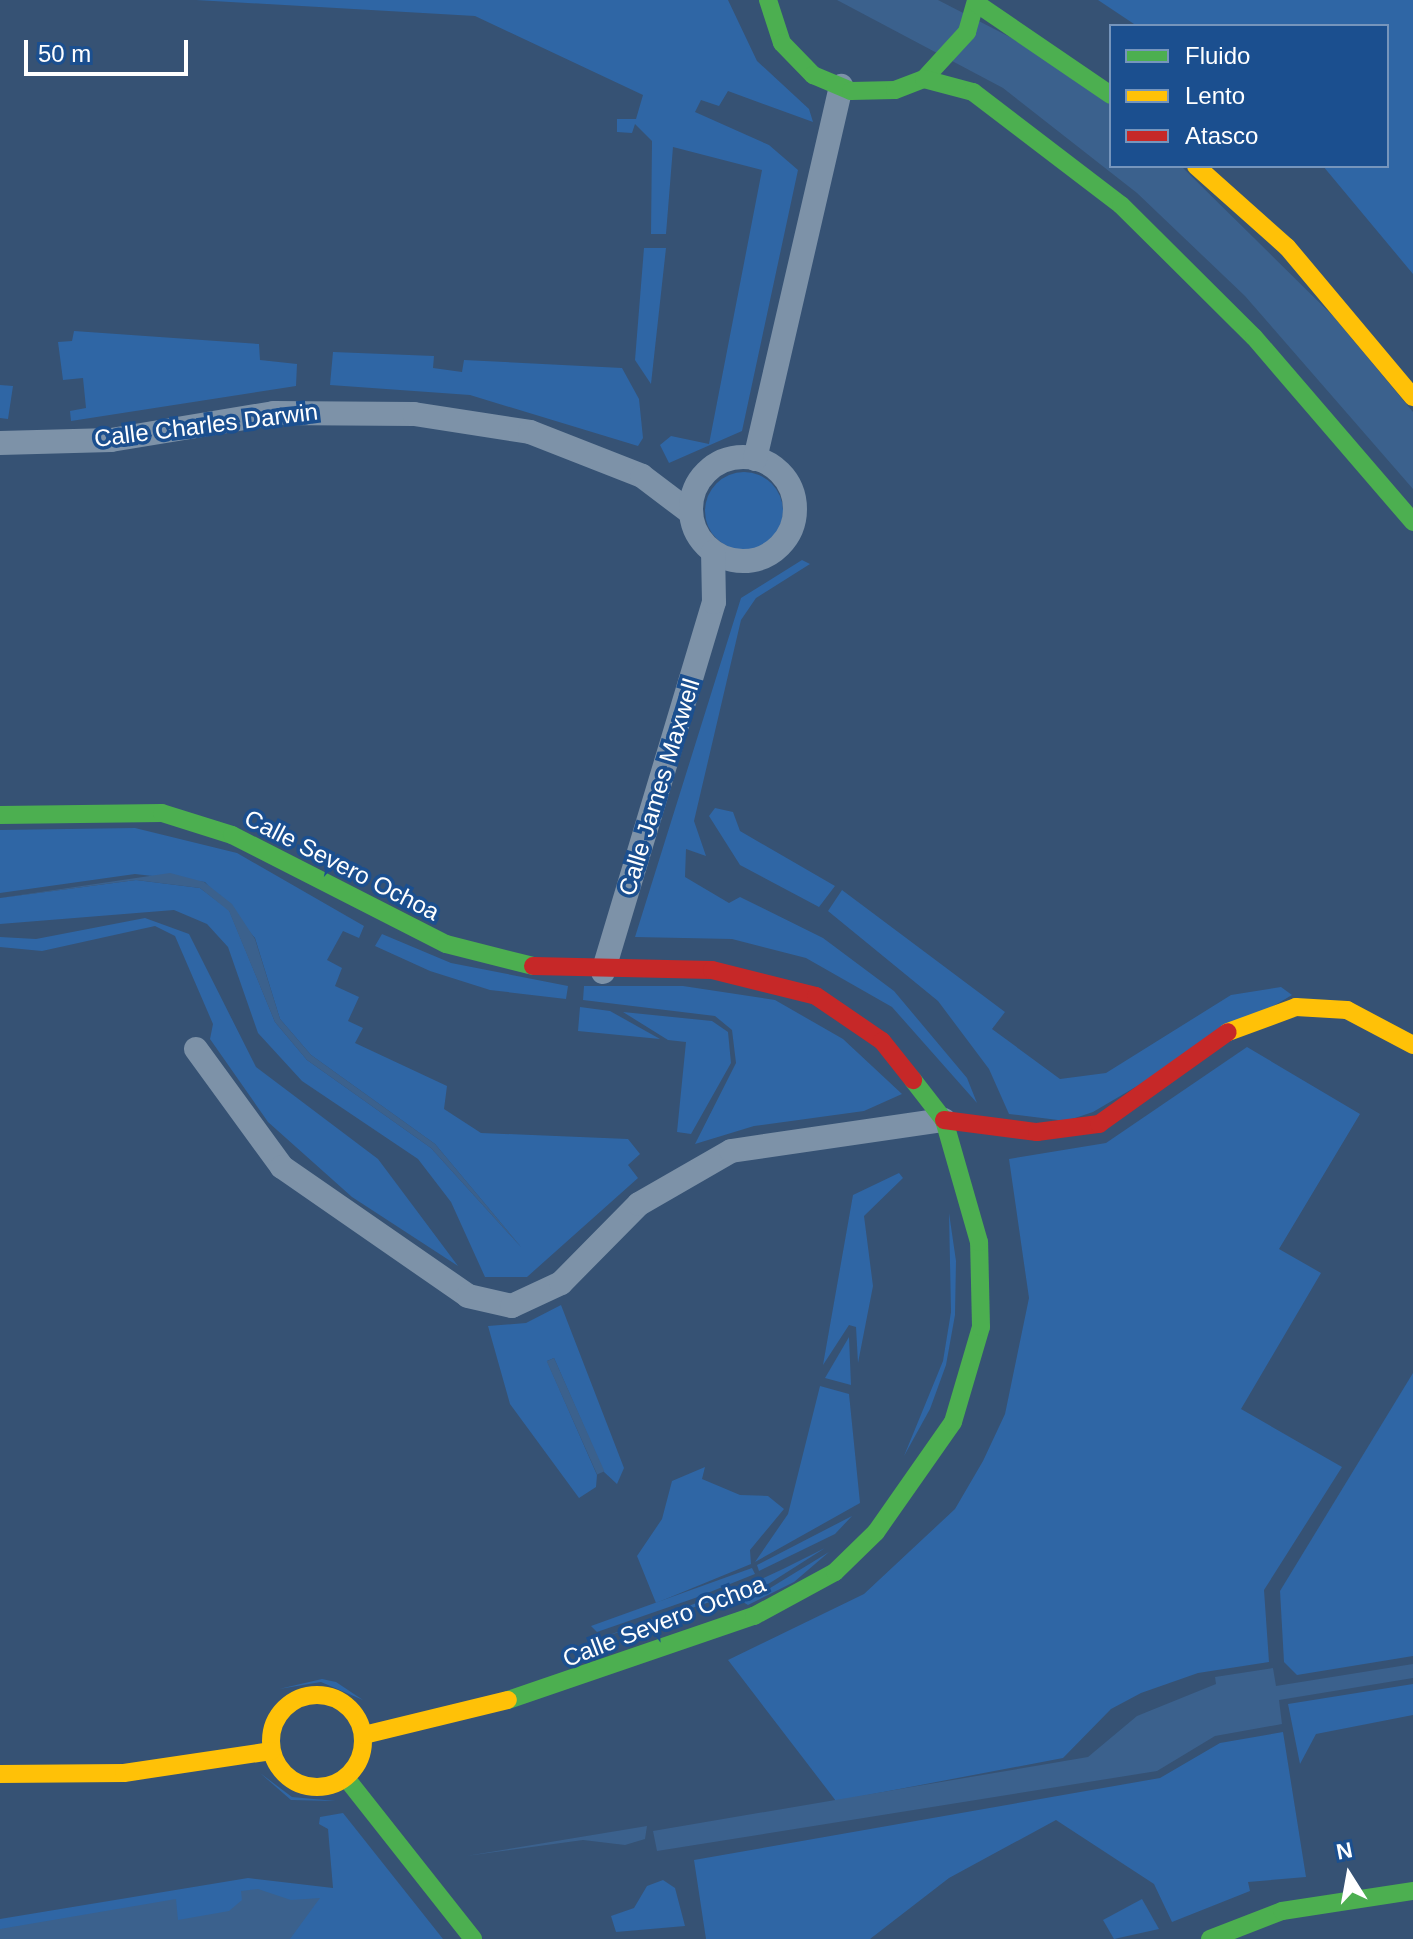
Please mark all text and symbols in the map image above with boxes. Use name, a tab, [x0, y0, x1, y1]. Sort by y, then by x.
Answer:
scale bar	[28, 24, 192, 74]
legend	[1109, 24, 1389, 168]
text: 50 m	[38, 40, 91, 67]
text: Fluido	[1185, 42, 1250, 69]
text: Lento	[1185, 82, 1245, 109]
text: Atasco	[1185, 122, 1258, 149]
street label: Calle Charles Darwin	[92, 397, 320, 453]
street label: Calle James Maxwell	[612, 675, 706, 899]
street label: Calle Severo Ochoa	[240, 803, 444, 927]
street label: Calle Severo Ochoa	[559, 1569, 769, 1673]
north arrow	[1309, 1835, 1389, 1915]
text: N	[1334, 1837, 1355, 1865]

